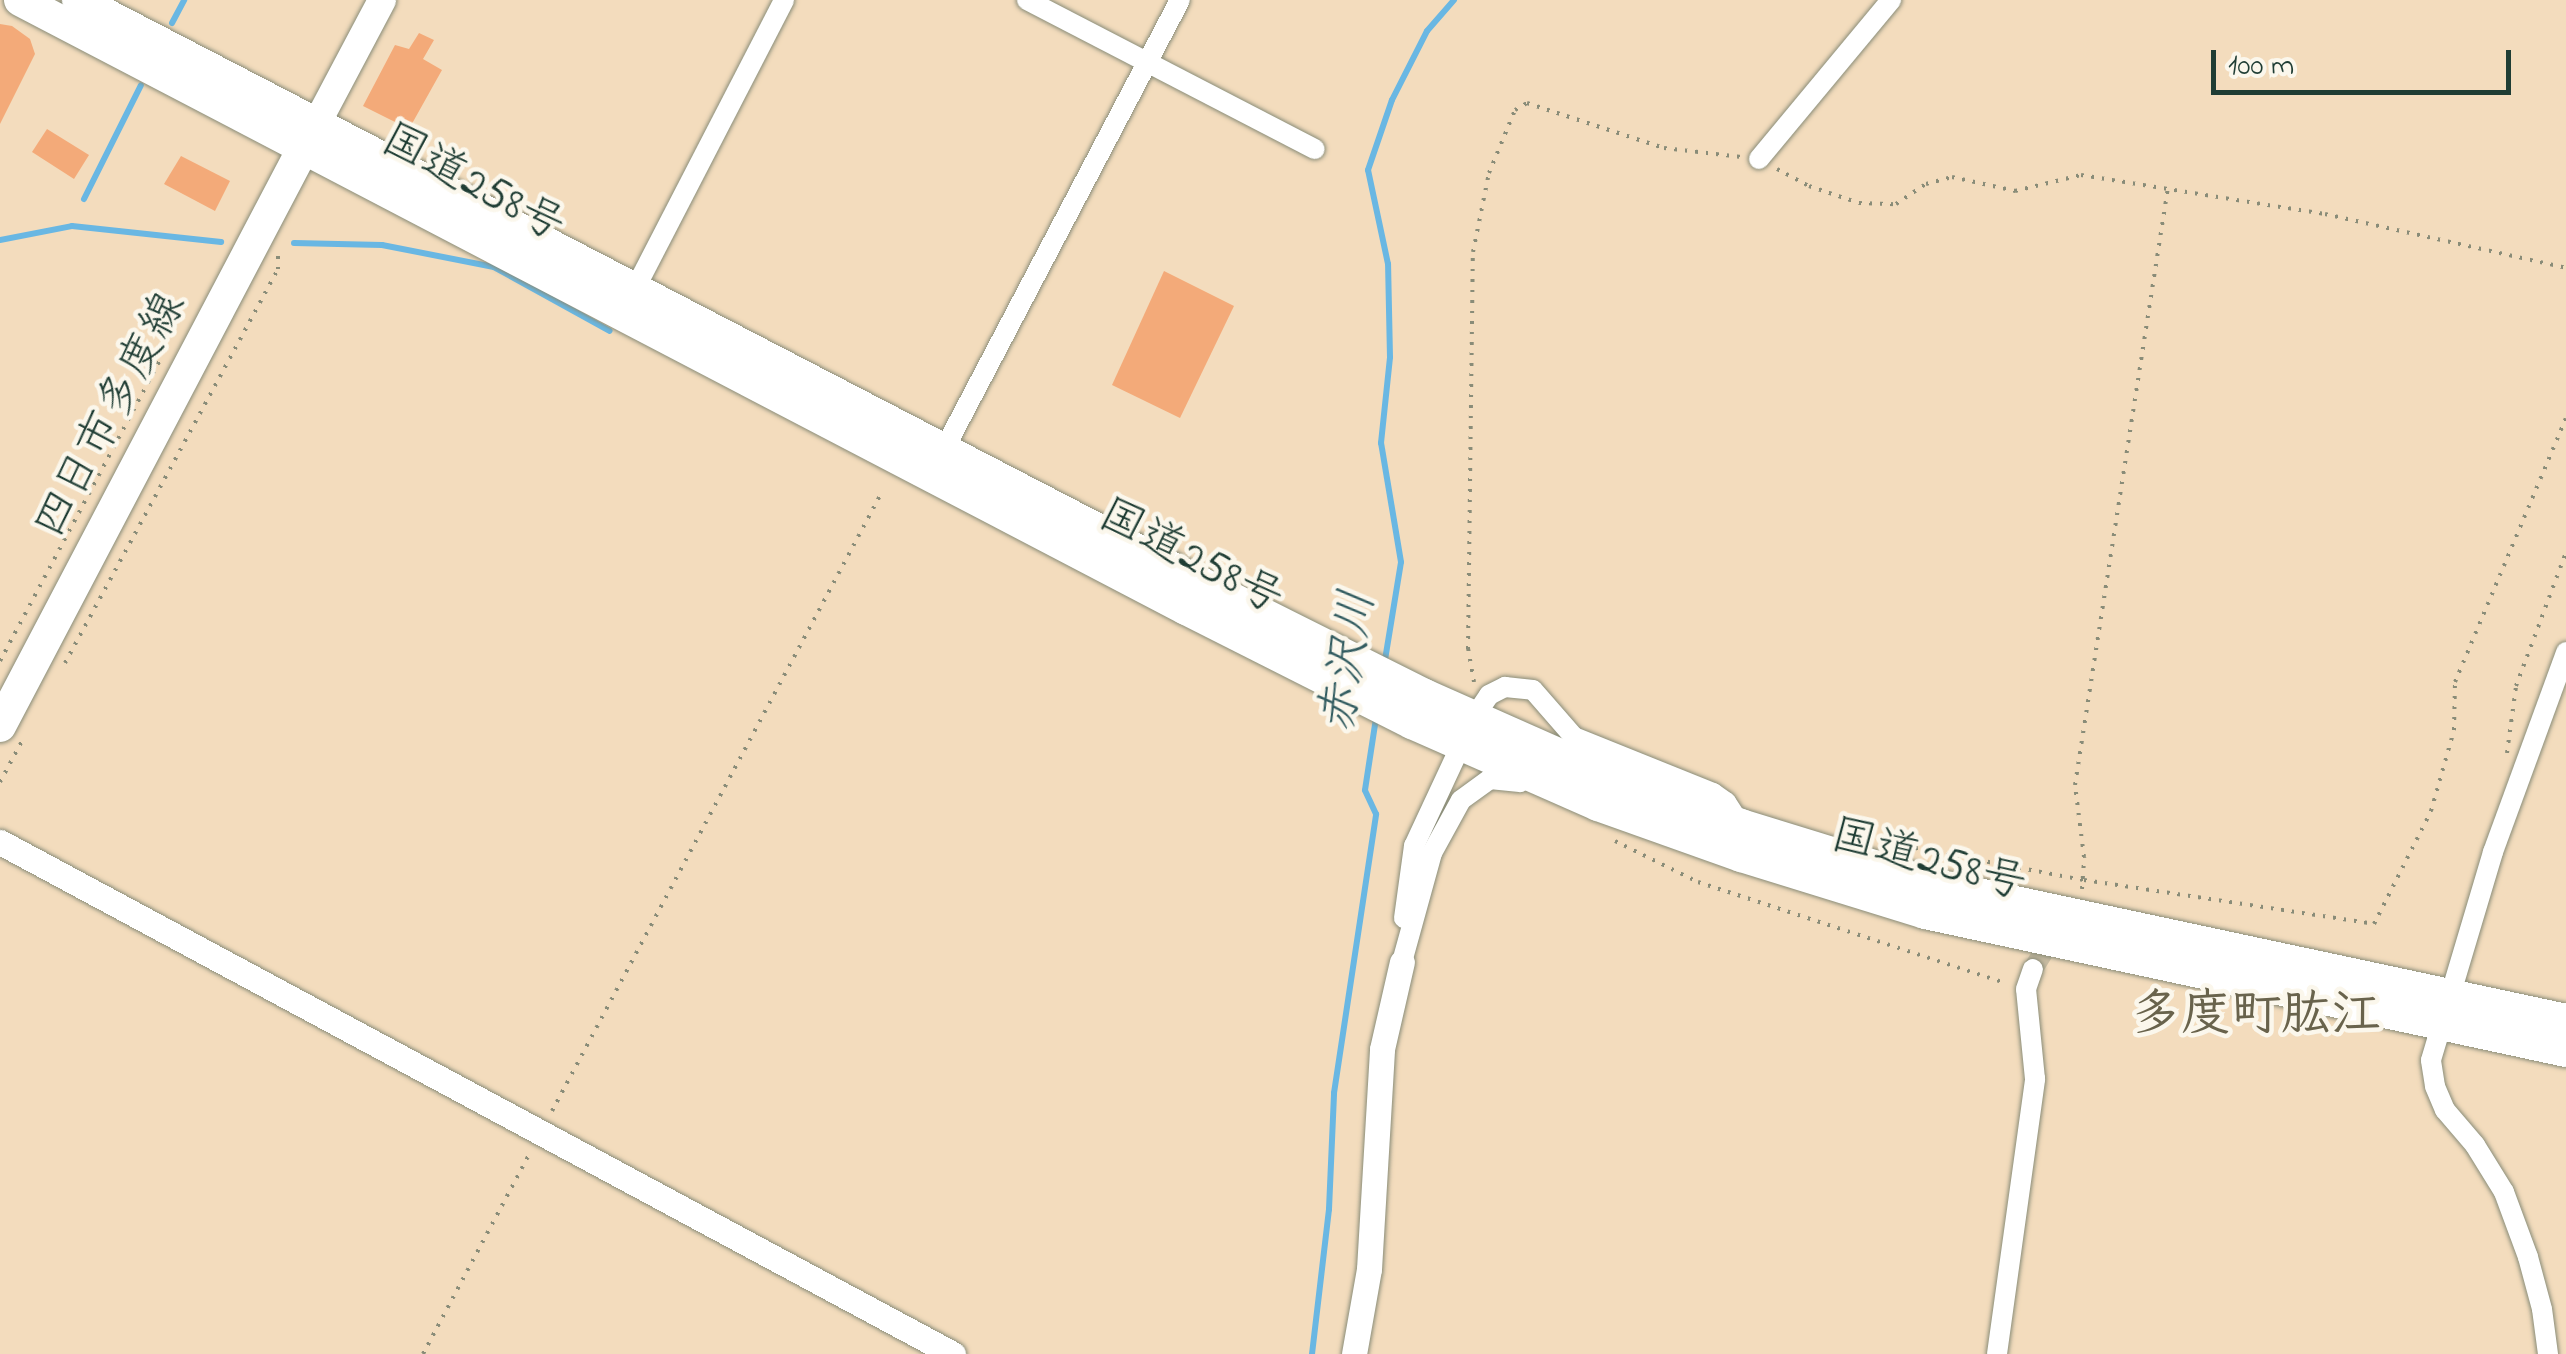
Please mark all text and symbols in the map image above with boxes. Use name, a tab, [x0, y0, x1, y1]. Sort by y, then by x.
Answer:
scale bar	[2216, 30, 2516, 92]
text: 100 m	[2228, 45, 2294, 89]
street label: 国道258号	[371, 114, 573, 256]
street label: 四日市多度線	[25, 284, 199, 548]
street label: 国道258号	[1089, 490, 1291, 628]
water label: 赤沢川	[1310, 586, 1390, 738]
street label: 国道258号	[1824, 810, 2032, 914]
district label: 多度町肱江	[2131, 987, 2381, 1047]

